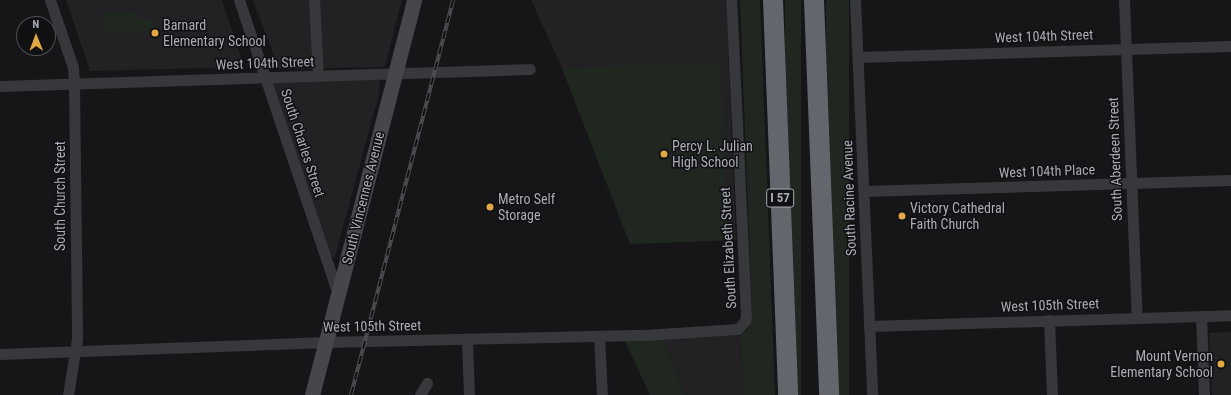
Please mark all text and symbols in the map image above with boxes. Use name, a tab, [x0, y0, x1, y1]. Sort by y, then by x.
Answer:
north arrow	[16, 16, 56, 56]
place label: Barnard Elementary School	[163, 17, 266, 50]
text: N	[32, 18, 39, 31]
street label: West 104th Street	[995, 26, 1093, 46]
marker: Barnard Elementary School	[150, 28, 160, 38]
street label: West 104th Street	[216, 53, 314, 73]
street label: South Charles Street	[278, 87, 328, 199]
street label: South Aberdeen Street	[1104, 97, 1126, 221]
street label: South Vincennes Avenue	[338, 130, 388, 266]
place label: Percy L. Julian High School	[672, 138, 753, 170]
street label: South Racine Avenue	[839, 140, 859, 256]
street label: South Church Street	[52, 141, 68, 251]
marker: Percy L. Julian High School	[659, 149, 669, 159]
street label: West 104th Place	[999, 161, 1095, 181]
street label: South Elizabeth Street	[716, 187, 740, 309]
road number: I 57	[766, 187, 794, 209]
place label: Metro Self Storage	[498, 191, 555, 224]
place label: Victory Cathedral Faith Church	[910, 200, 1005, 232]
marker: Metro Self Storage	[485, 202, 495, 212]
marker: Victory Cathedral Faith Church	[897, 211, 907, 221]
street label: West 105th Street	[1001, 295, 1099, 315]
street label: West 105th Street	[323, 317, 421, 335]
place label: Mount Vernon Elementary School	[1110, 348, 1213, 380]
marker: Mount Vernon Elementary School	[1216, 359, 1226, 369]

